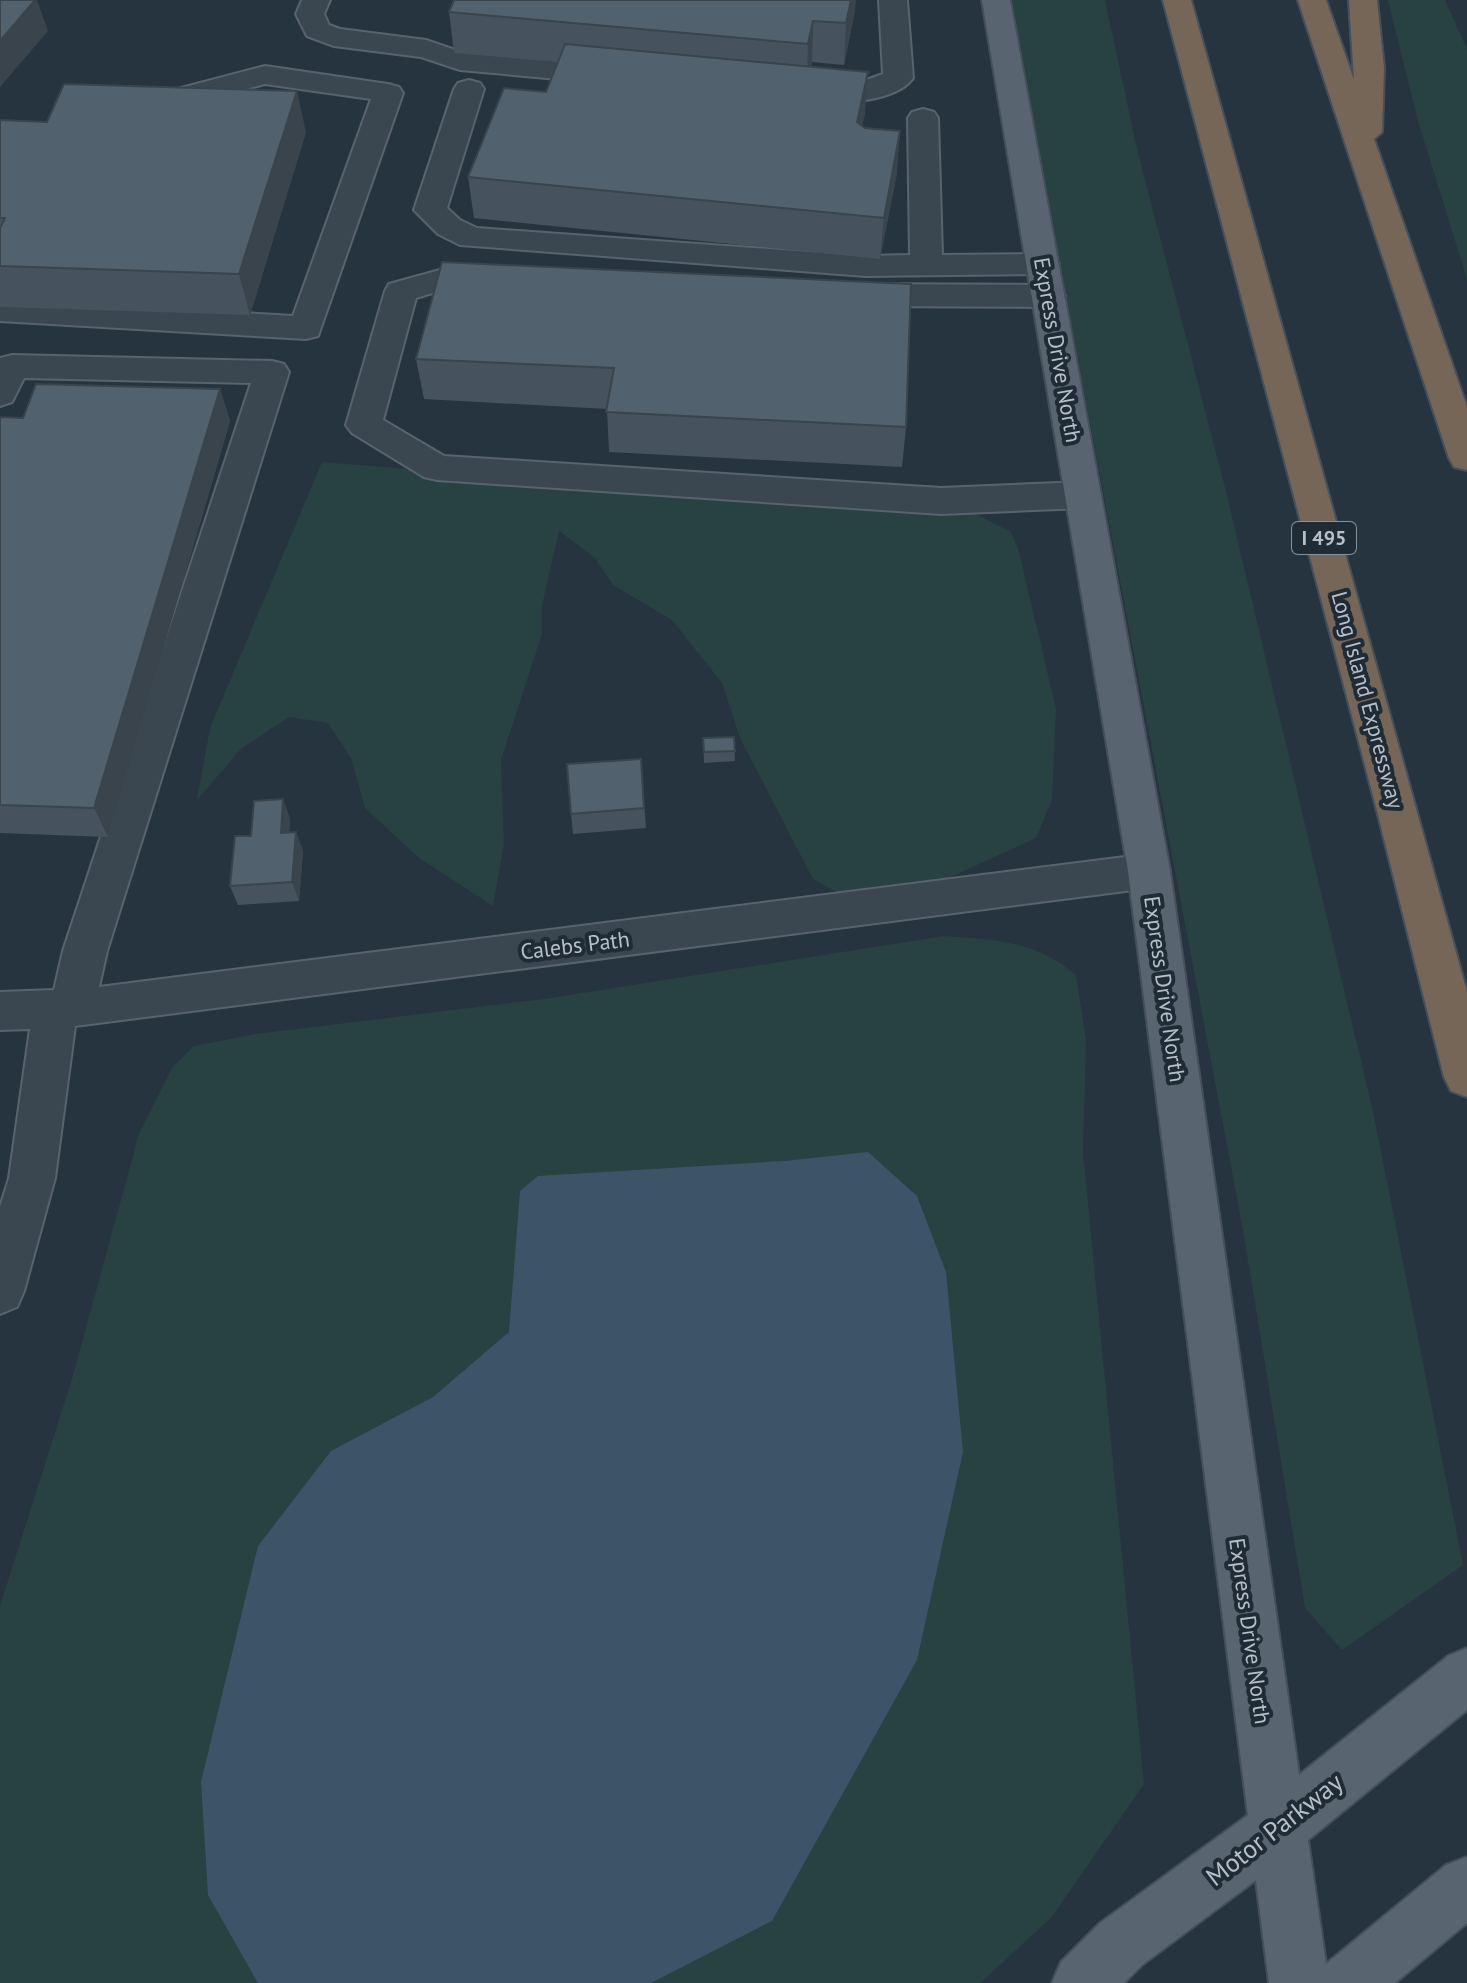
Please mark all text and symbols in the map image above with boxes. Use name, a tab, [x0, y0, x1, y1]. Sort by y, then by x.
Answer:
street label: Express Drive North	[1028, 255, 1088, 445]
road number: I 495	[1292, 522, 1356, 554]
street label: Long Island Expressway	[1326, 588, 1411, 812]
street label: Express Drive North	[1138, 894, 1192, 1084]
street label: Calebs Path	[519, 924, 631, 966]
street label: Express Drive North	[1223, 1536, 1277, 1726]
street label: Motor Parkway	[1199, 1765, 1349, 1893]

